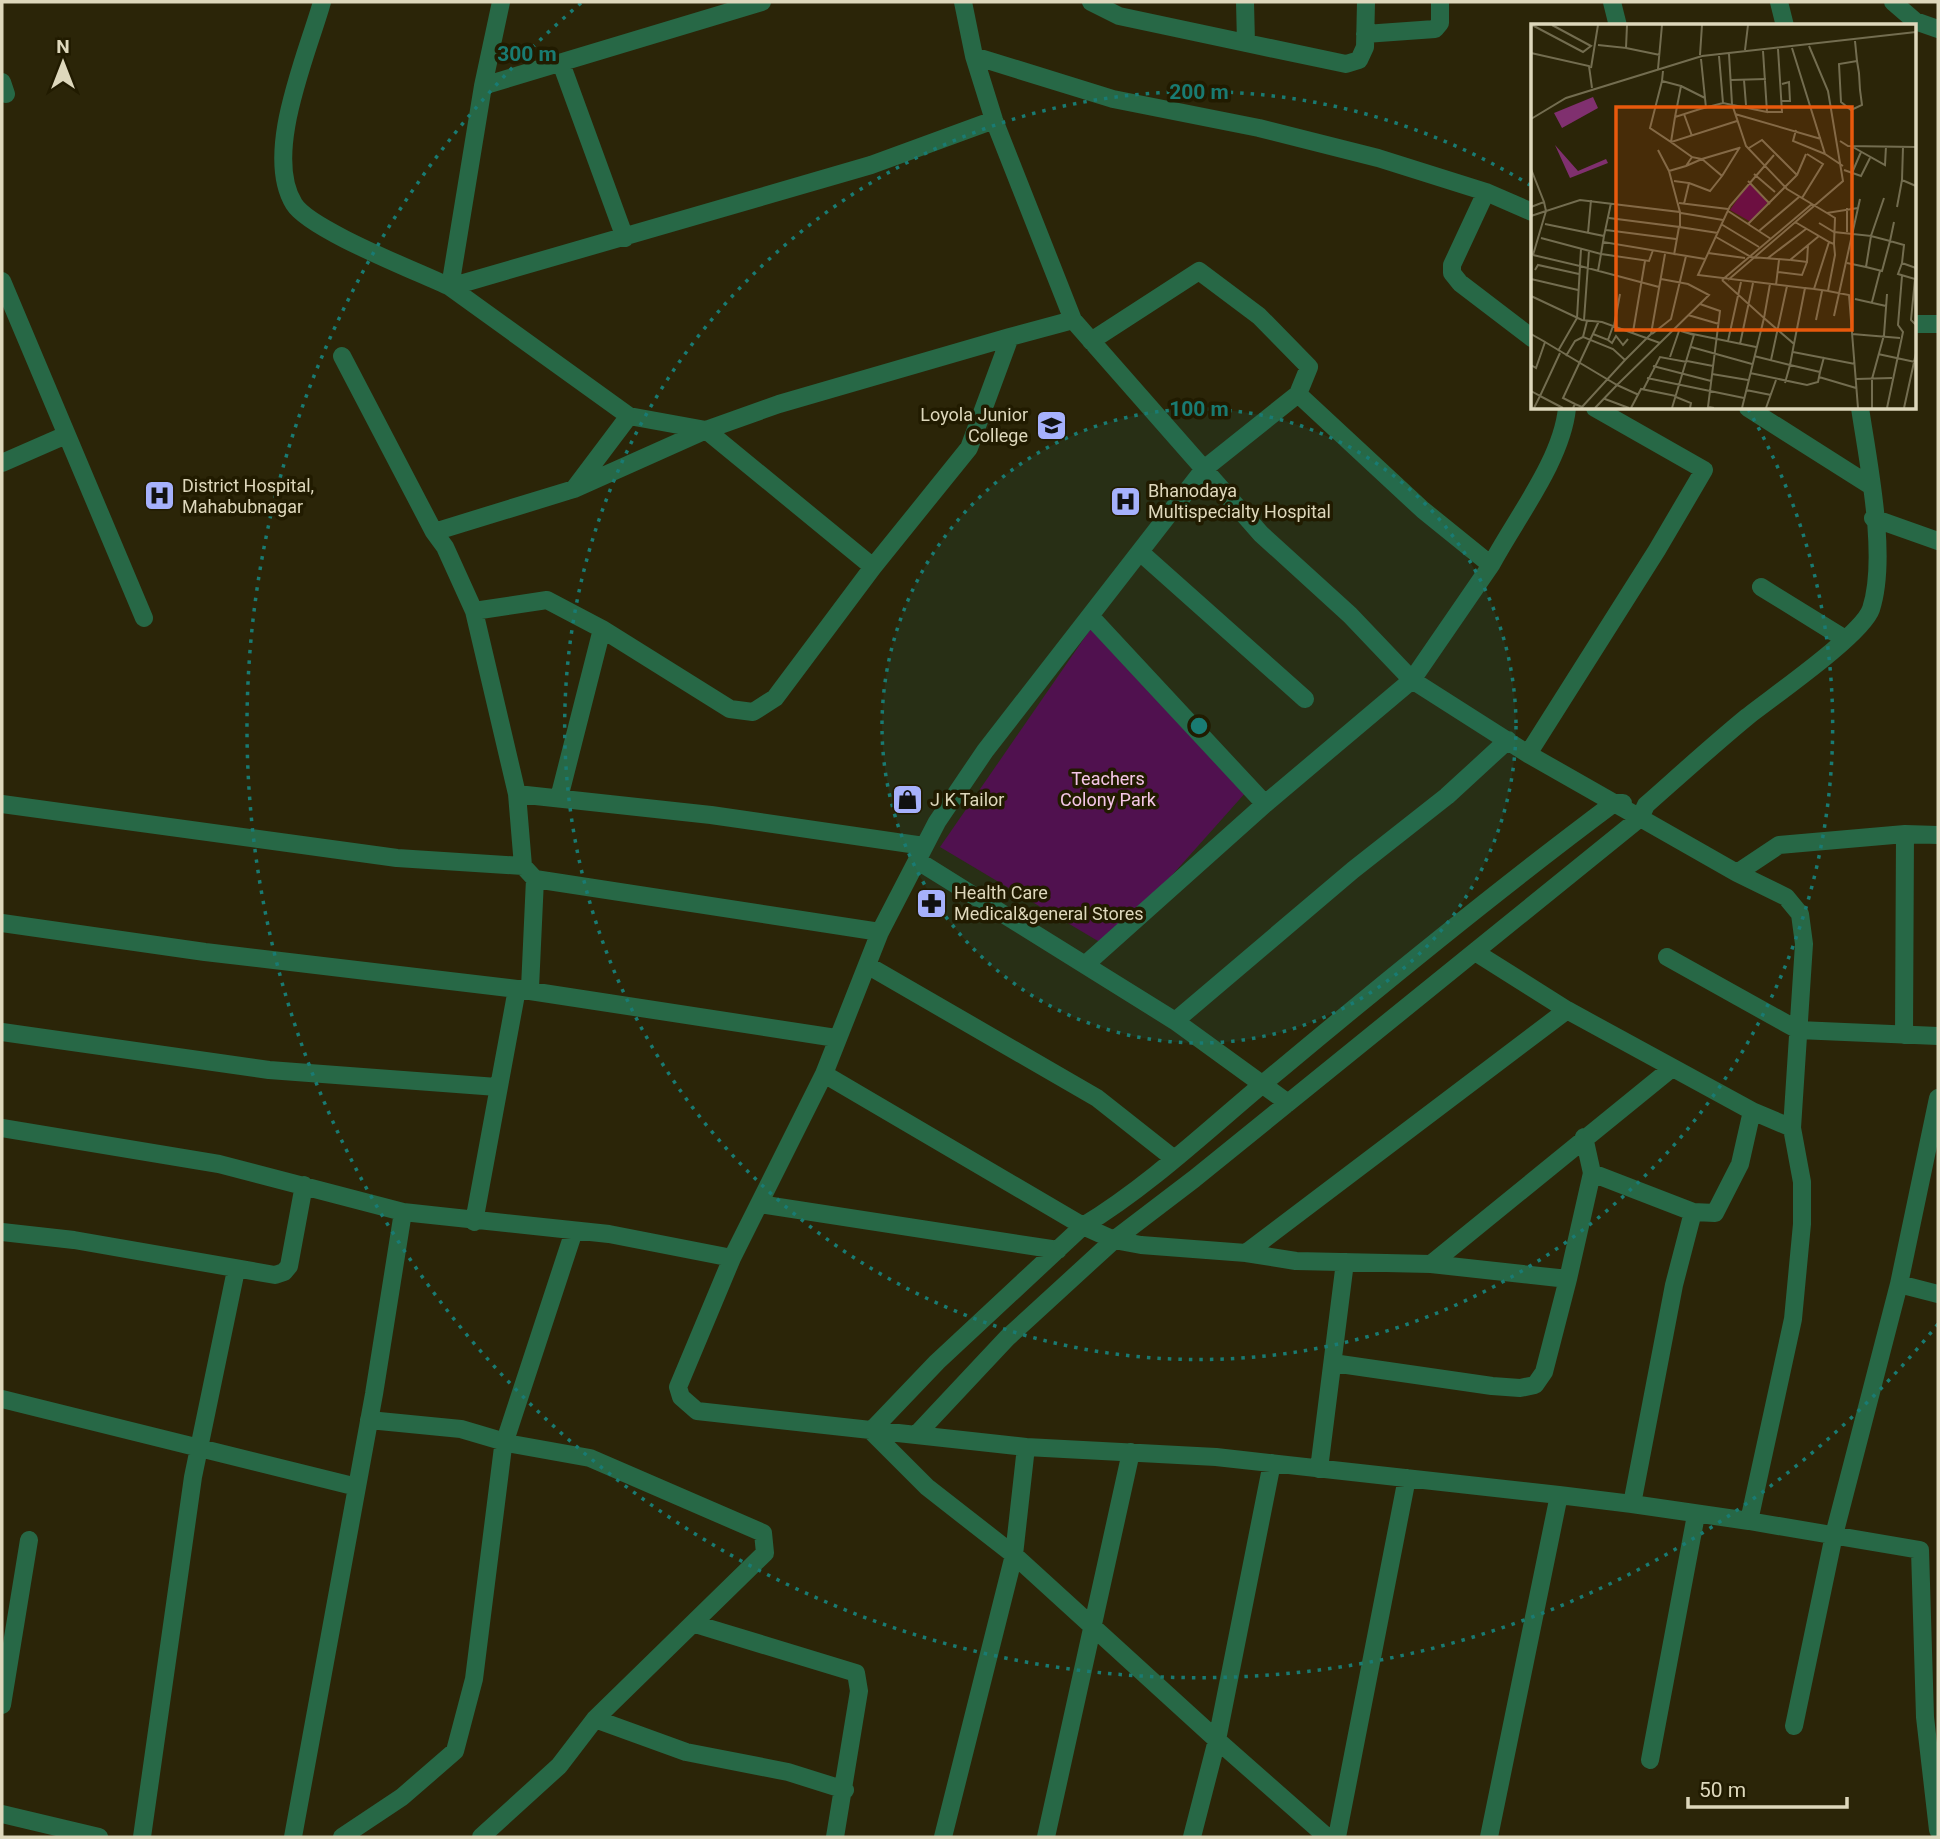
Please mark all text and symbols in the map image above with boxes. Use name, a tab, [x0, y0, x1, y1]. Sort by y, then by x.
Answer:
inset map	[1531, 24, 1916, 410]
north arrow	[28, 28, 98, 98]
text: N	[56, 35, 70, 58]
text: 300 m	[497, 42, 557, 66]
text: 200 m	[1169, 80, 1229, 104]
text: 100 m	[1169, 397, 1229, 421]
place label: Loyola Junior College	[920, 404, 1028, 446]
school or university icon: Loyola Junior College	[1034, 408, 1068, 442]
place label: District Hospital, Mahabubnagar	[182, 475, 314, 517]
hospital icon: District Hospital, Mahabubnagar	[142, 479, 176, 513]
place label: Bhanodaya Multispecialty Hospital	[1148, 480, 1331, 522]
hospital icon: Bhanodaya Multispecialty Hospital	[1108, 484, 1142, 518]
centre of rings	[1187, 714, 1211, 738]
park label: Teachers Colony Park	[1060, 768, 1157, 810]
shop icon: J K Tailor	[890, 783, 924, 817]
place label: J K Tailor	[930, 789, 1004, 810]
place label: Health Care Medical&general Stores	[954, 882, 1144, 924]
pharmacy icon: Health Care Medical&general Stores	[914, 886, 948, 920]
scale bar	[1688, 1766, 1847, 1810]
text: 50 m	[1699, 1778, 1746, 1802]

